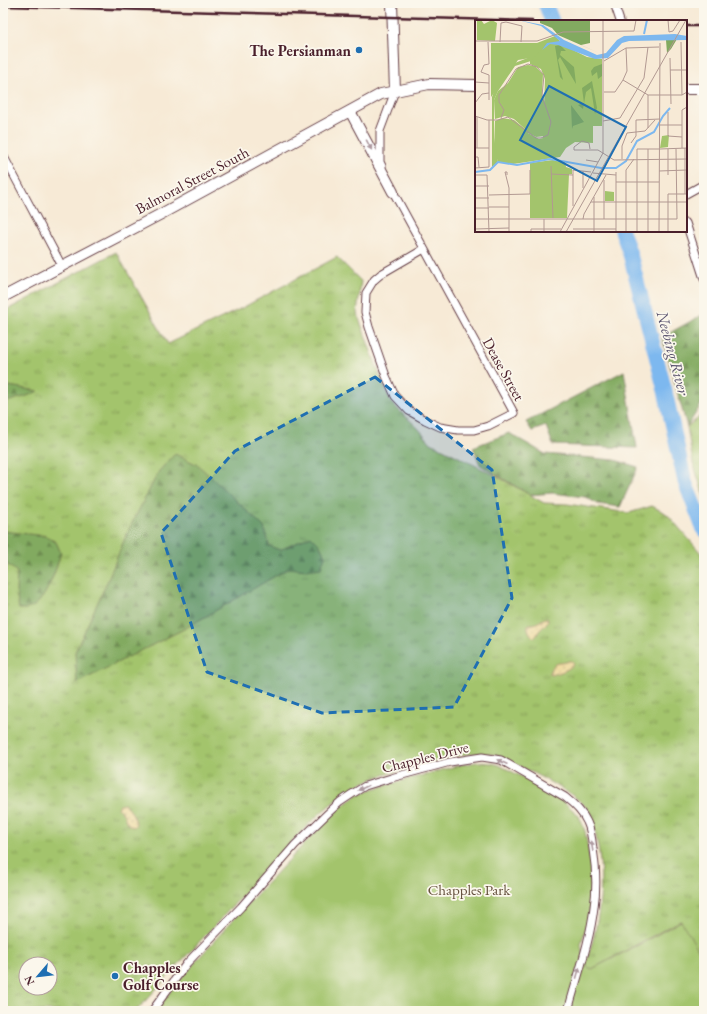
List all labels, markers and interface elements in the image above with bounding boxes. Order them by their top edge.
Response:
inset map [475,20,687,232]
place label: The Persianman [249,41,351,60]
marker: The Persianman [354,45,364,55]
one-way arrow [365,139,372,151]
street label: Balmoral Street South [132,142,252,218]
water label: Neebing River [651,308,695,398]
street label: Dease Street [479,334,529,404]
street label: Chapples Drive [380,737,471,777]
one-way arrow [497,759,508,765]
one-way arrow [358,785,369,791]
one-way arrow [589,840,595,852]
park label: Chapples Park [428,880,511,899]
north arrow [18,956,58,996]
place label: Chapples Golf Course [123,958,199,994]
one-way arrow [575,967,581,979]
marker: Chapples Golf Course [110,971,120,981]
text: N [21,973,37,988]

